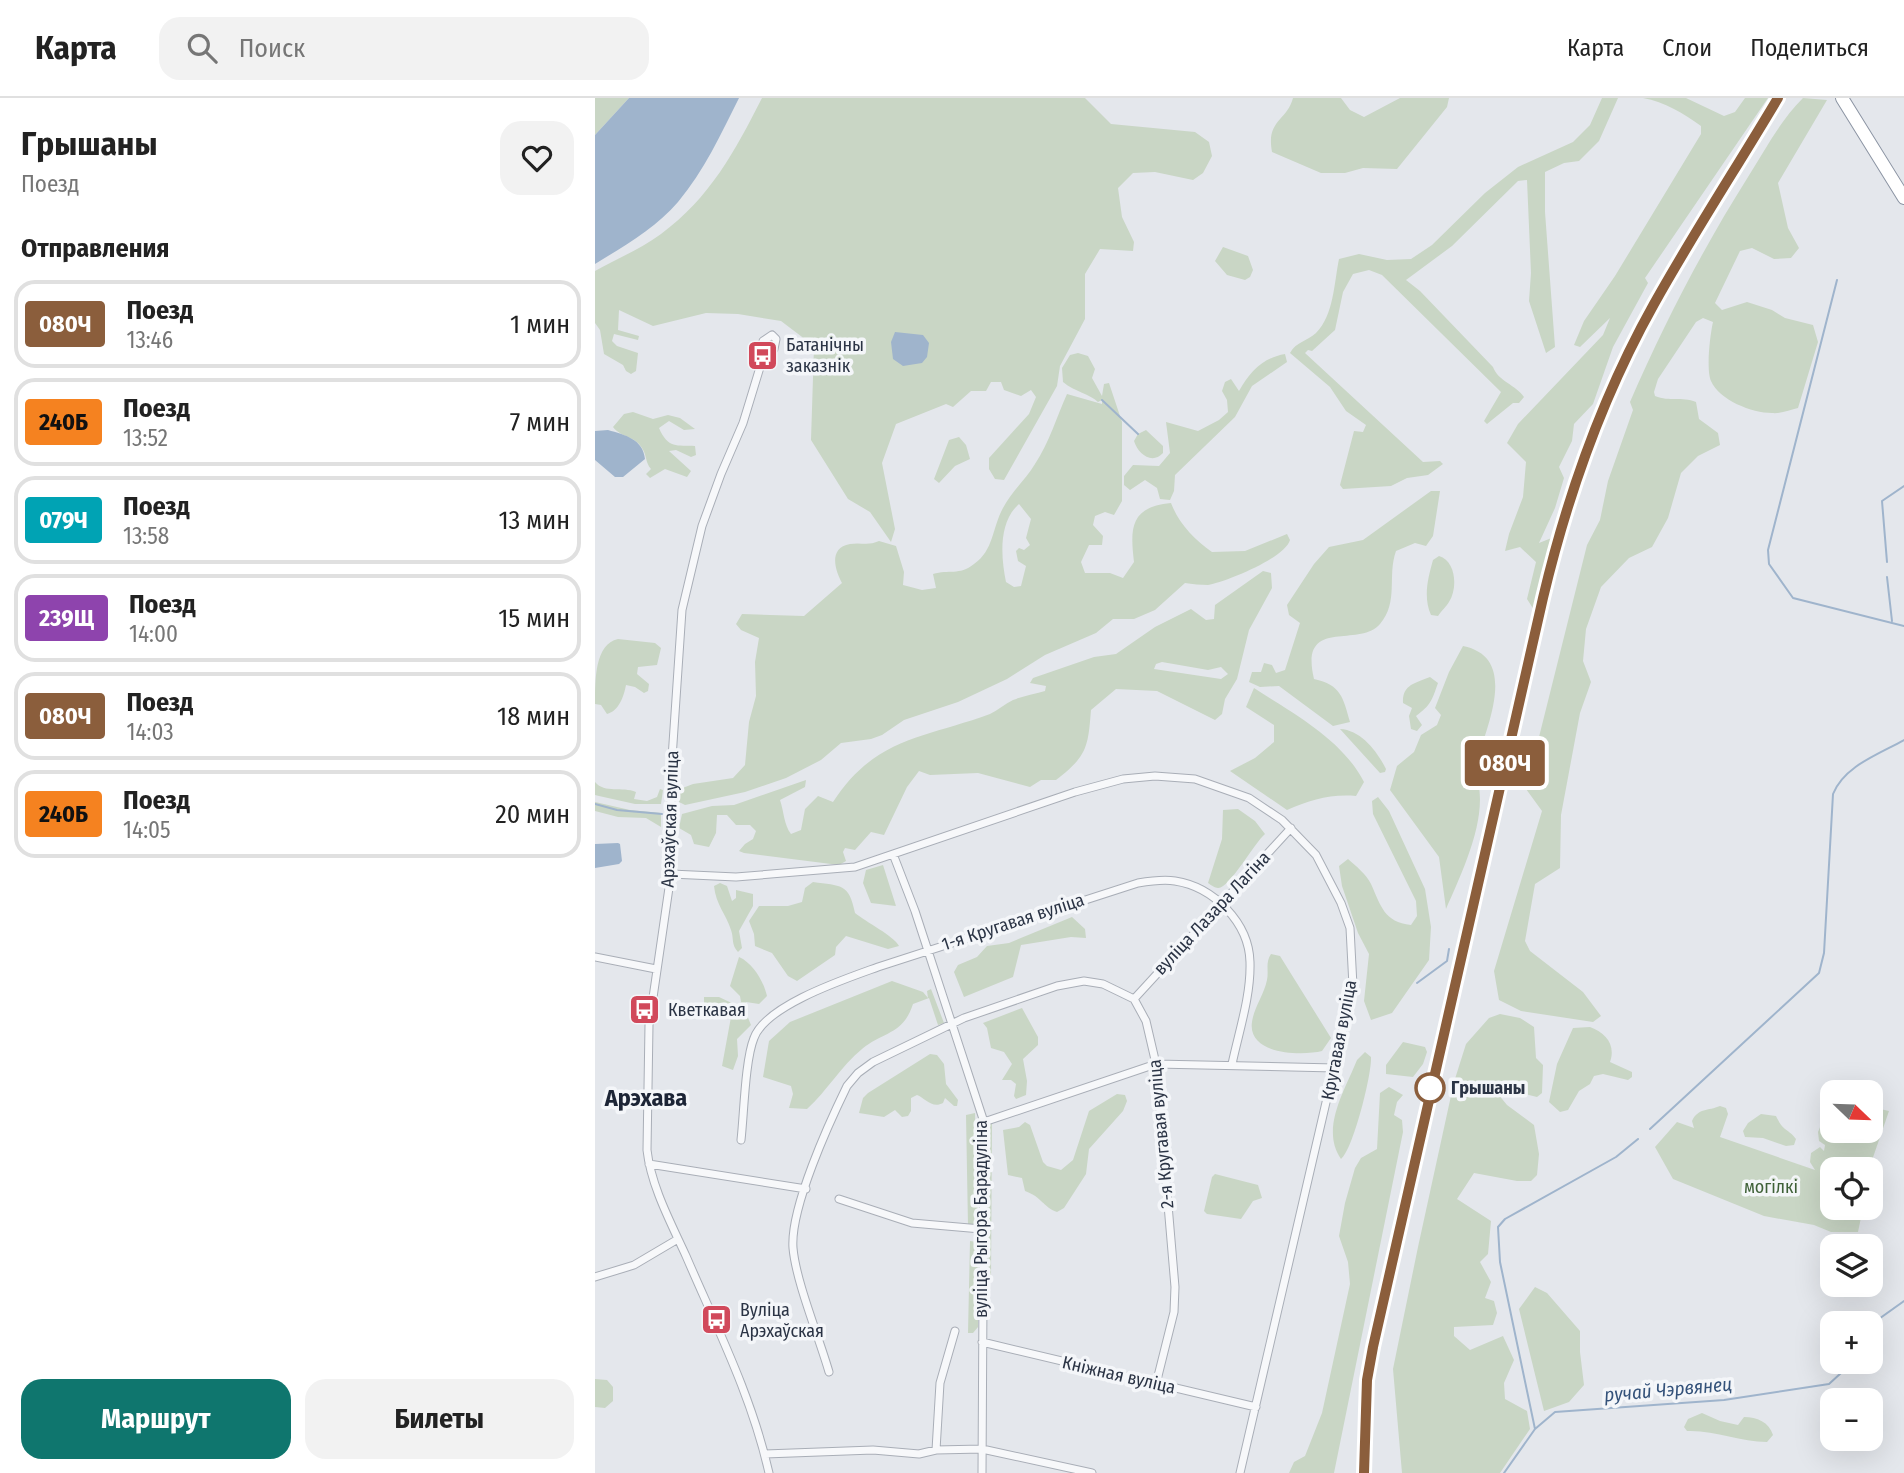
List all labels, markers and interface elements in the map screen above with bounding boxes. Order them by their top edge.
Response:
search box [159,17,649,80]
text: Карта [35,28,117,68]
icon: search [183,29,221,67]
text: Поиск [239,33,305,64]
text: Карта [1567,34,1624,62]
text: Слои [1662,34,1712,62]
text: Поделиться [1750,34,1869,62]
button: heart [500,121,574,195]
text: Грышаны [21,124,157,164]
text: Поезд [21,170,79,198]
text: Отправления [21,233,170,264]
text: Поезд [126,295,193,326]
text: 1 мин [510,309,570,340]
text: 080Ч [39,310,91,338]
text: 13:46 [126,326,173,354]
place label: Батанічны заказнік [786,334,864,377]
bus stop icon: Батанічны заказнік [746,338,780,372]
text: Поезд [123,393,190,424]
text: 7 мин [510,407,570,438]
text: 240Б [39,408,88,436]
text: 13:52 [123,424,168,452]
text: Поезд [123,491,190,522]
text: 13 мин [498,505,570,536]
text: 079Ч [39,506,88,534]
text: 13:58 [123,522,169,550]
text: Поезд [129,589,196,620]
text: 15 мин [498,603,570,634]
text: 239Щ [39,604,94,632]
text: 14:00 [129,620,178,648]
text: Поезд [126,687,193,718]
text: 18 мин [497,701,570,732]
text: 080Ч [39,702,91,730]
text: 14:03 [126,718,174,746]
line badge: 080Ч [1456,740,1554,786]
text: 080Ч [1479,749,1531,777]
street label: Арэхаўская вуліца [657,750,683,888]
text: Поезд [123,785,190,816]
text: 20 мин [495,799,570,830]
text: 240Б [39,800,88,828]
text: 14:05 [123,816,171,844]
street label: вуліца Лазара Лагіна [1149,847,1275,979]
street label: 1-я Кругавая вуліца [939,889,1087,955]
street label: Кругавая вуліца [1317,978,1361,1102]
bus stop icon: Кветкавая [628,993,662,1027]
place label: Кветкавая [668,999,746,1021]
street label: 2-я Кругавая вуліца [1144,1058,1178,1209]
marker: Грышаны [1415,1073,1445,1103]
place label: Грышаны [1451,1077,1525,1099]
north arrow [1820,1080,1883,1143]
map controls [1820,1080,1883,1451]
district label: Арэхава [604,1084,687,1112]
street label: вуліца Рыгора Барадуліна [970,1120,992,1318]
button: locate [1820,1157,1883,1220]
park label: могілкі [1744,1176,1798,1198]
button: layers [1820,1234,1883,1297]
place label: Вуліца Арэхаўская [740,1299,824,1342]
bus stop icon: Вуліца Арэхаўская [700,1303,734,1337]
button: + [1820,1311,1883,1374]
street label: Кніжная вуліца [1060,1351,1178,1399]
water label: ручай Чэрвянец [1603,1372,1733,1407]
button: Маршрут [21,1379,291,1459]
button: Билеты [305,1379,574,1459]
button: − [1820,1388,1883,1451]

